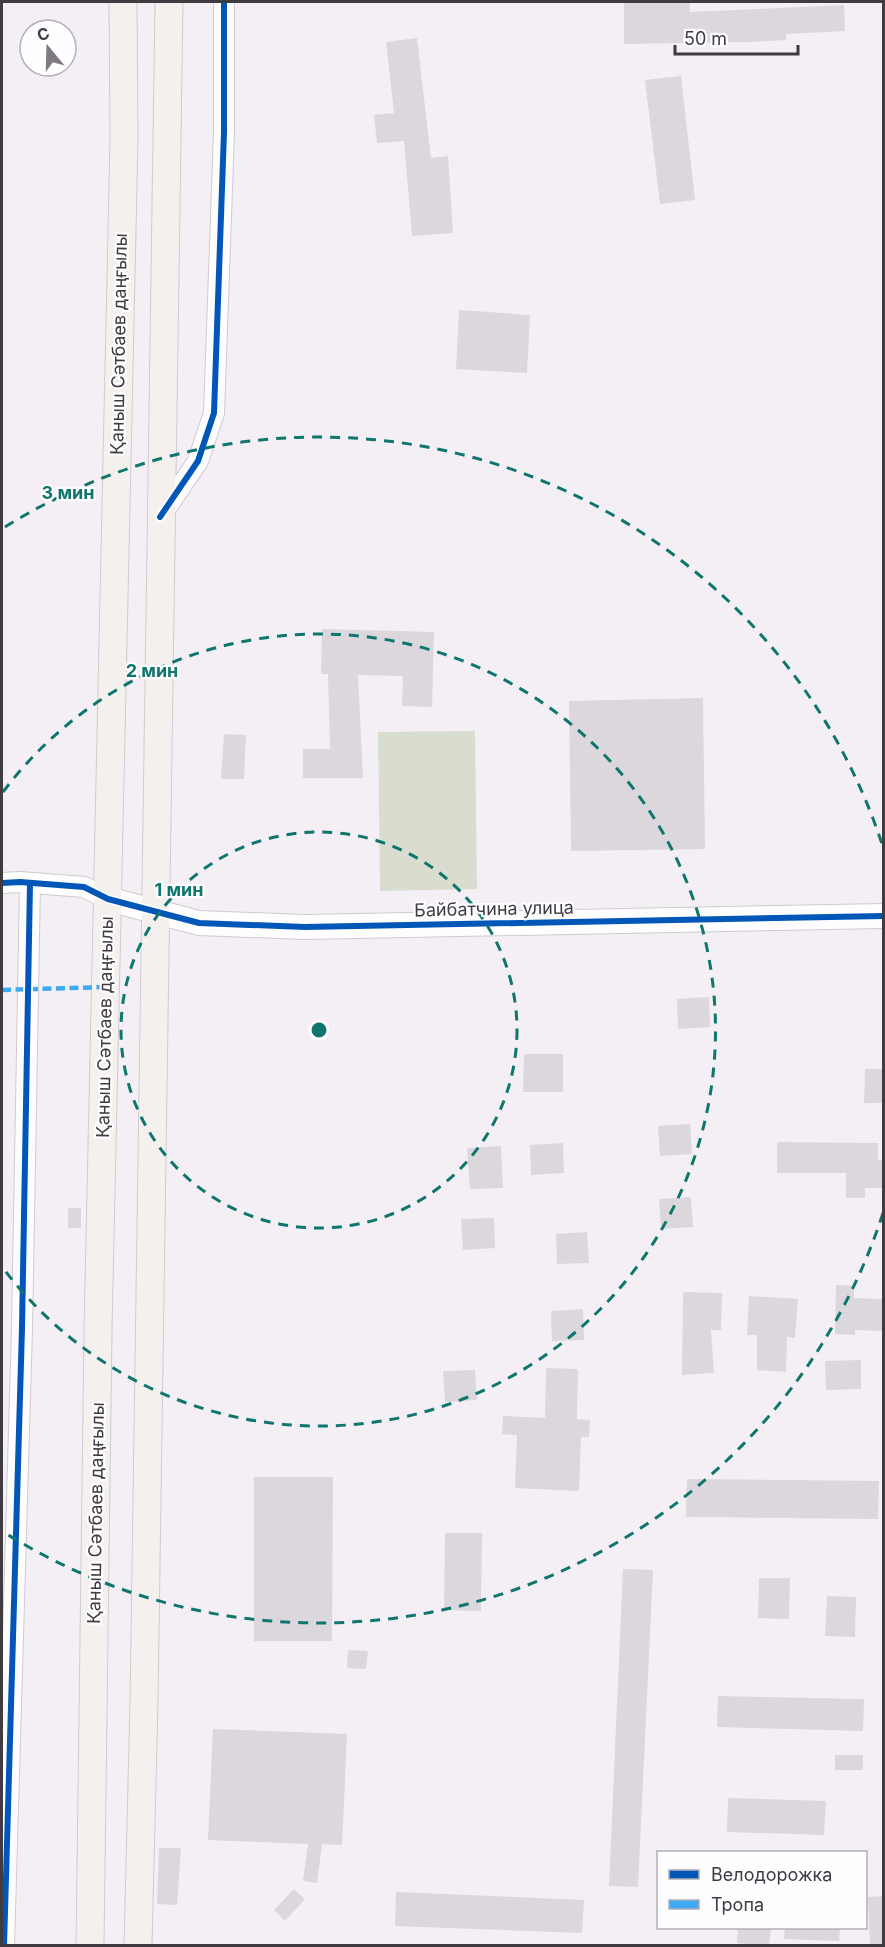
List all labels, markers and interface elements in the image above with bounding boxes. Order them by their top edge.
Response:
north arrow [18,18,78,78]
scale bar [675,18,798,56]
text: С [34,22,52,45]
text: 50 m [684,28,727,49]
street label: Қаныш Сәтбаев даңғылы [106,233,131,455]
text: 3 мин [42,482,94,503]
text: 2 мин [126,660,178,681]
text: 1 мин [154,879,204,900]
street label: Байбатчина улица [414,897,574,920]
street label: Қаныш Сәтбаев даңғылы [92,916,117,1138]
centre of rings [309,1020,329,1040]
street label: Қаныш Сәтбаев даңғылы [83,1402,108,1624]
legend [657,1851,867,1929]
text: Велодорожка [711,1864,832,1885]
text: Тропа [711,1894,764,1915]

